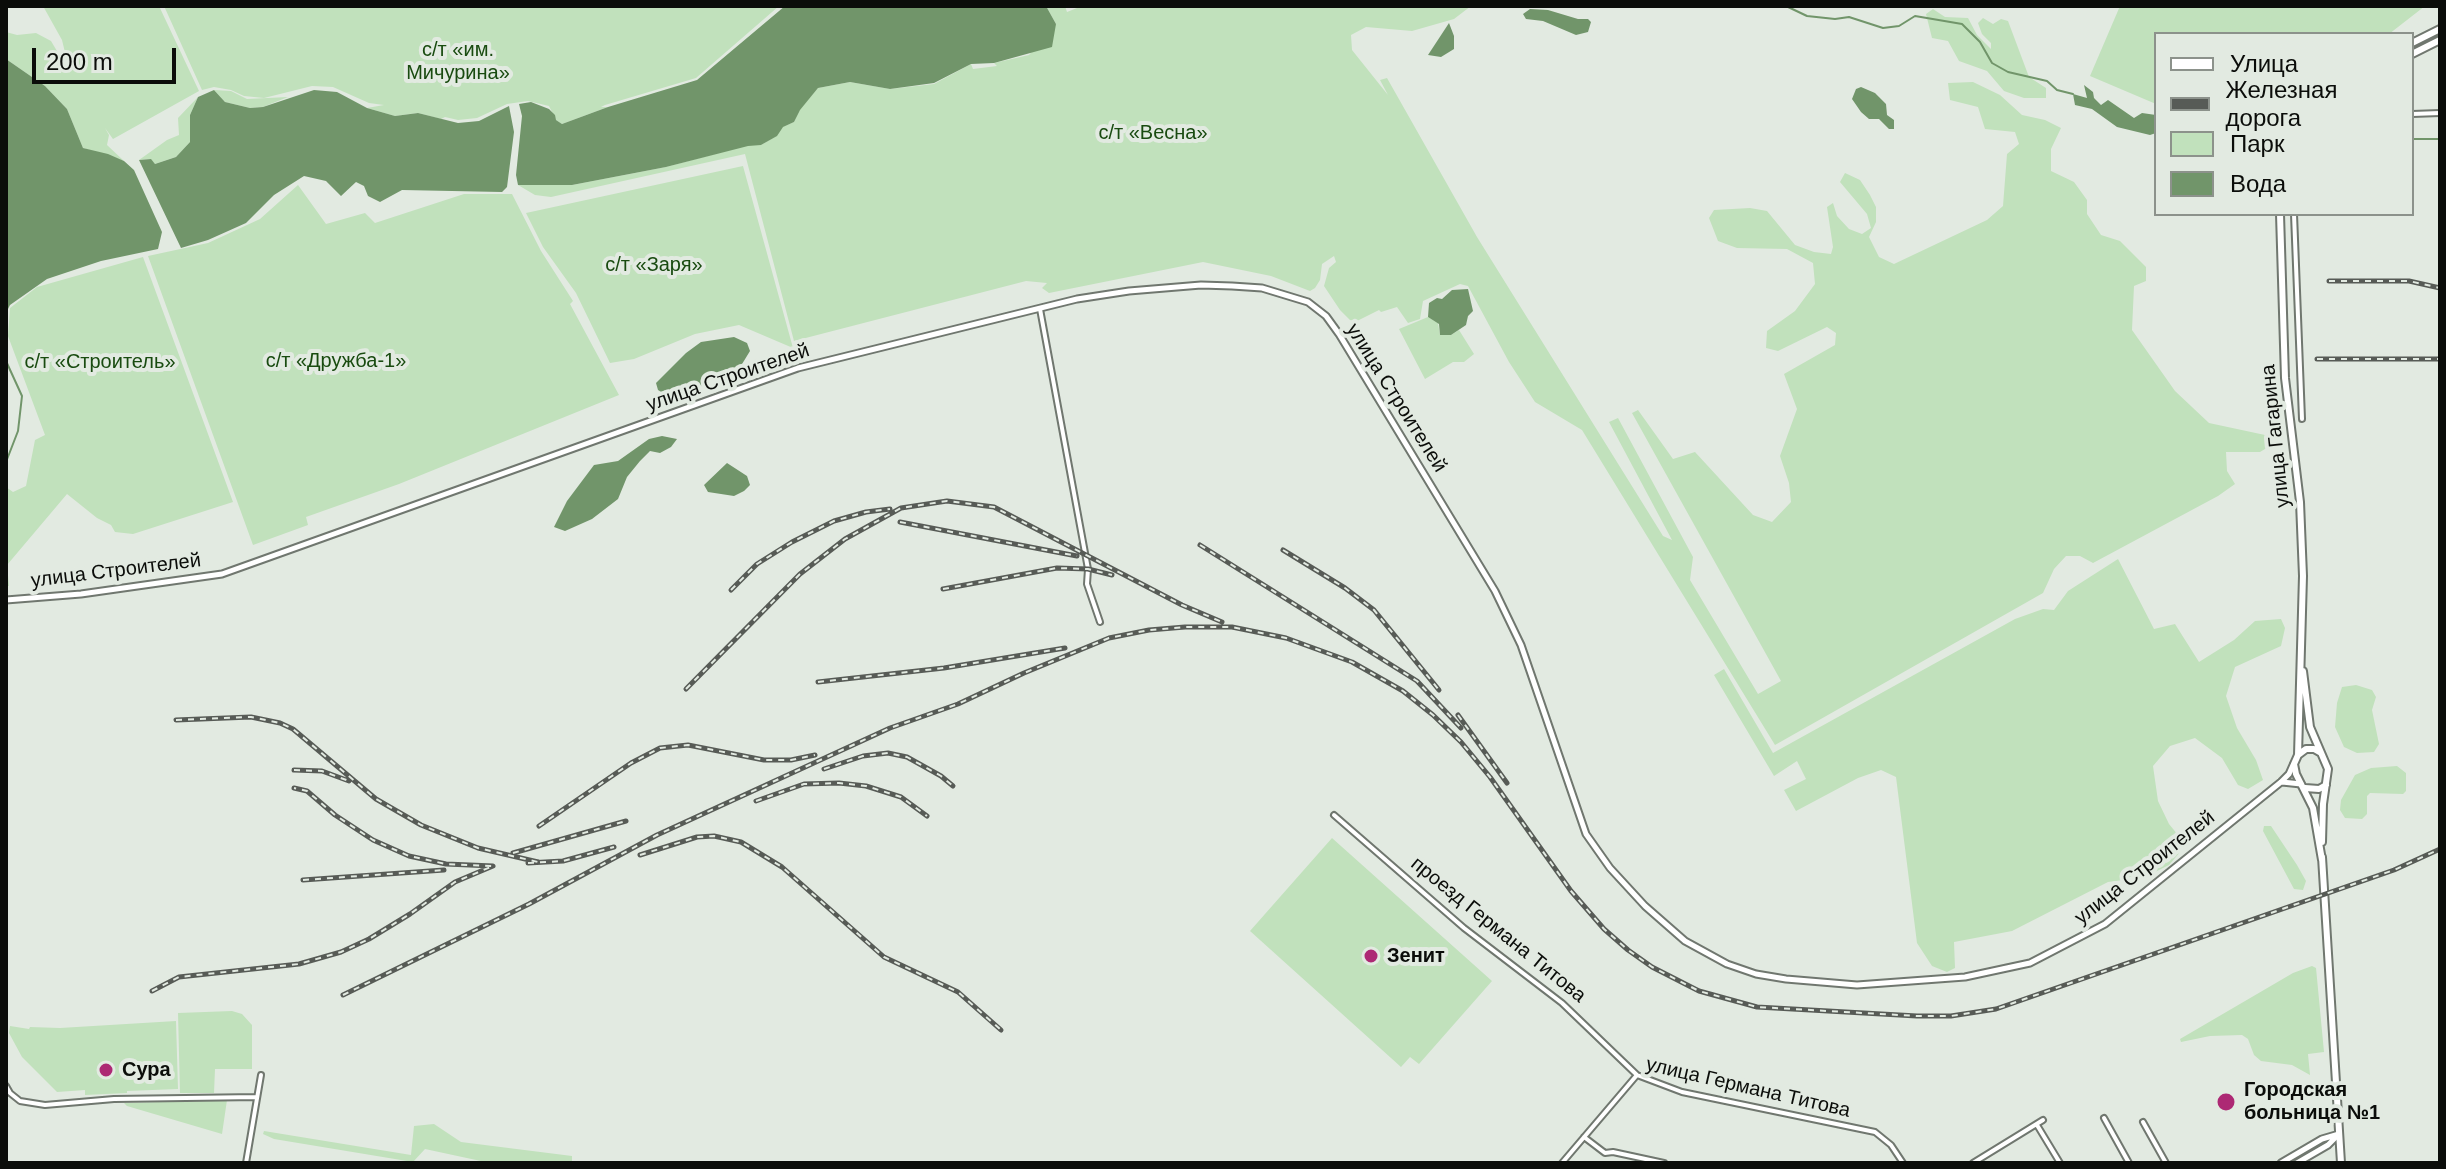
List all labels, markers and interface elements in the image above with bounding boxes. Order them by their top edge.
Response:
scale bar [36,32,180,82]
legend [2154,32,2414,216]
park label: с/т «им. Мичурина» [406,38,510,85]
text: 200 m [46,48,113,75]
text: Улица [2230,50,2298,77]
text: Железная дорога [2226,76,2337,131]
park label: с/т «Весна» [1098,121,1208,145]
text: Парк [2230,130,2284,157]
text: Вода [2230,170,2286,197]
park label: с/т «Заря» [605,253,703,277]
street label: улица Строителей [1341,319,1451,477]
street label: улица Строителей [643,339,813,417]
park label: с/т «Дружба-1» [266,349,406,373]
park label: с/т «Строитель» [24,350,176,374]
street label: улица Гагарина [2257,363,2295,509]
street label: улица Строителей [30,549,202,593]
street label: улица Строителей [2070,806,2220,930]
street label: проезд Германа Титова [1406,852,1590,1008]
place label: Зенит [1387,944,1445,968]
marker: Зенит [1362,947,1380,965]
street label: улица Германа Титова [1643,1053,1853,1123]
place label: Сура [122,1058,171,1082]
marker: Сура [97,1061,115,1079]
place label: Городская больница №1 [2244,1078,2380,1125]
marker: Городская больница №1 [2215,1091,2237,1113]

